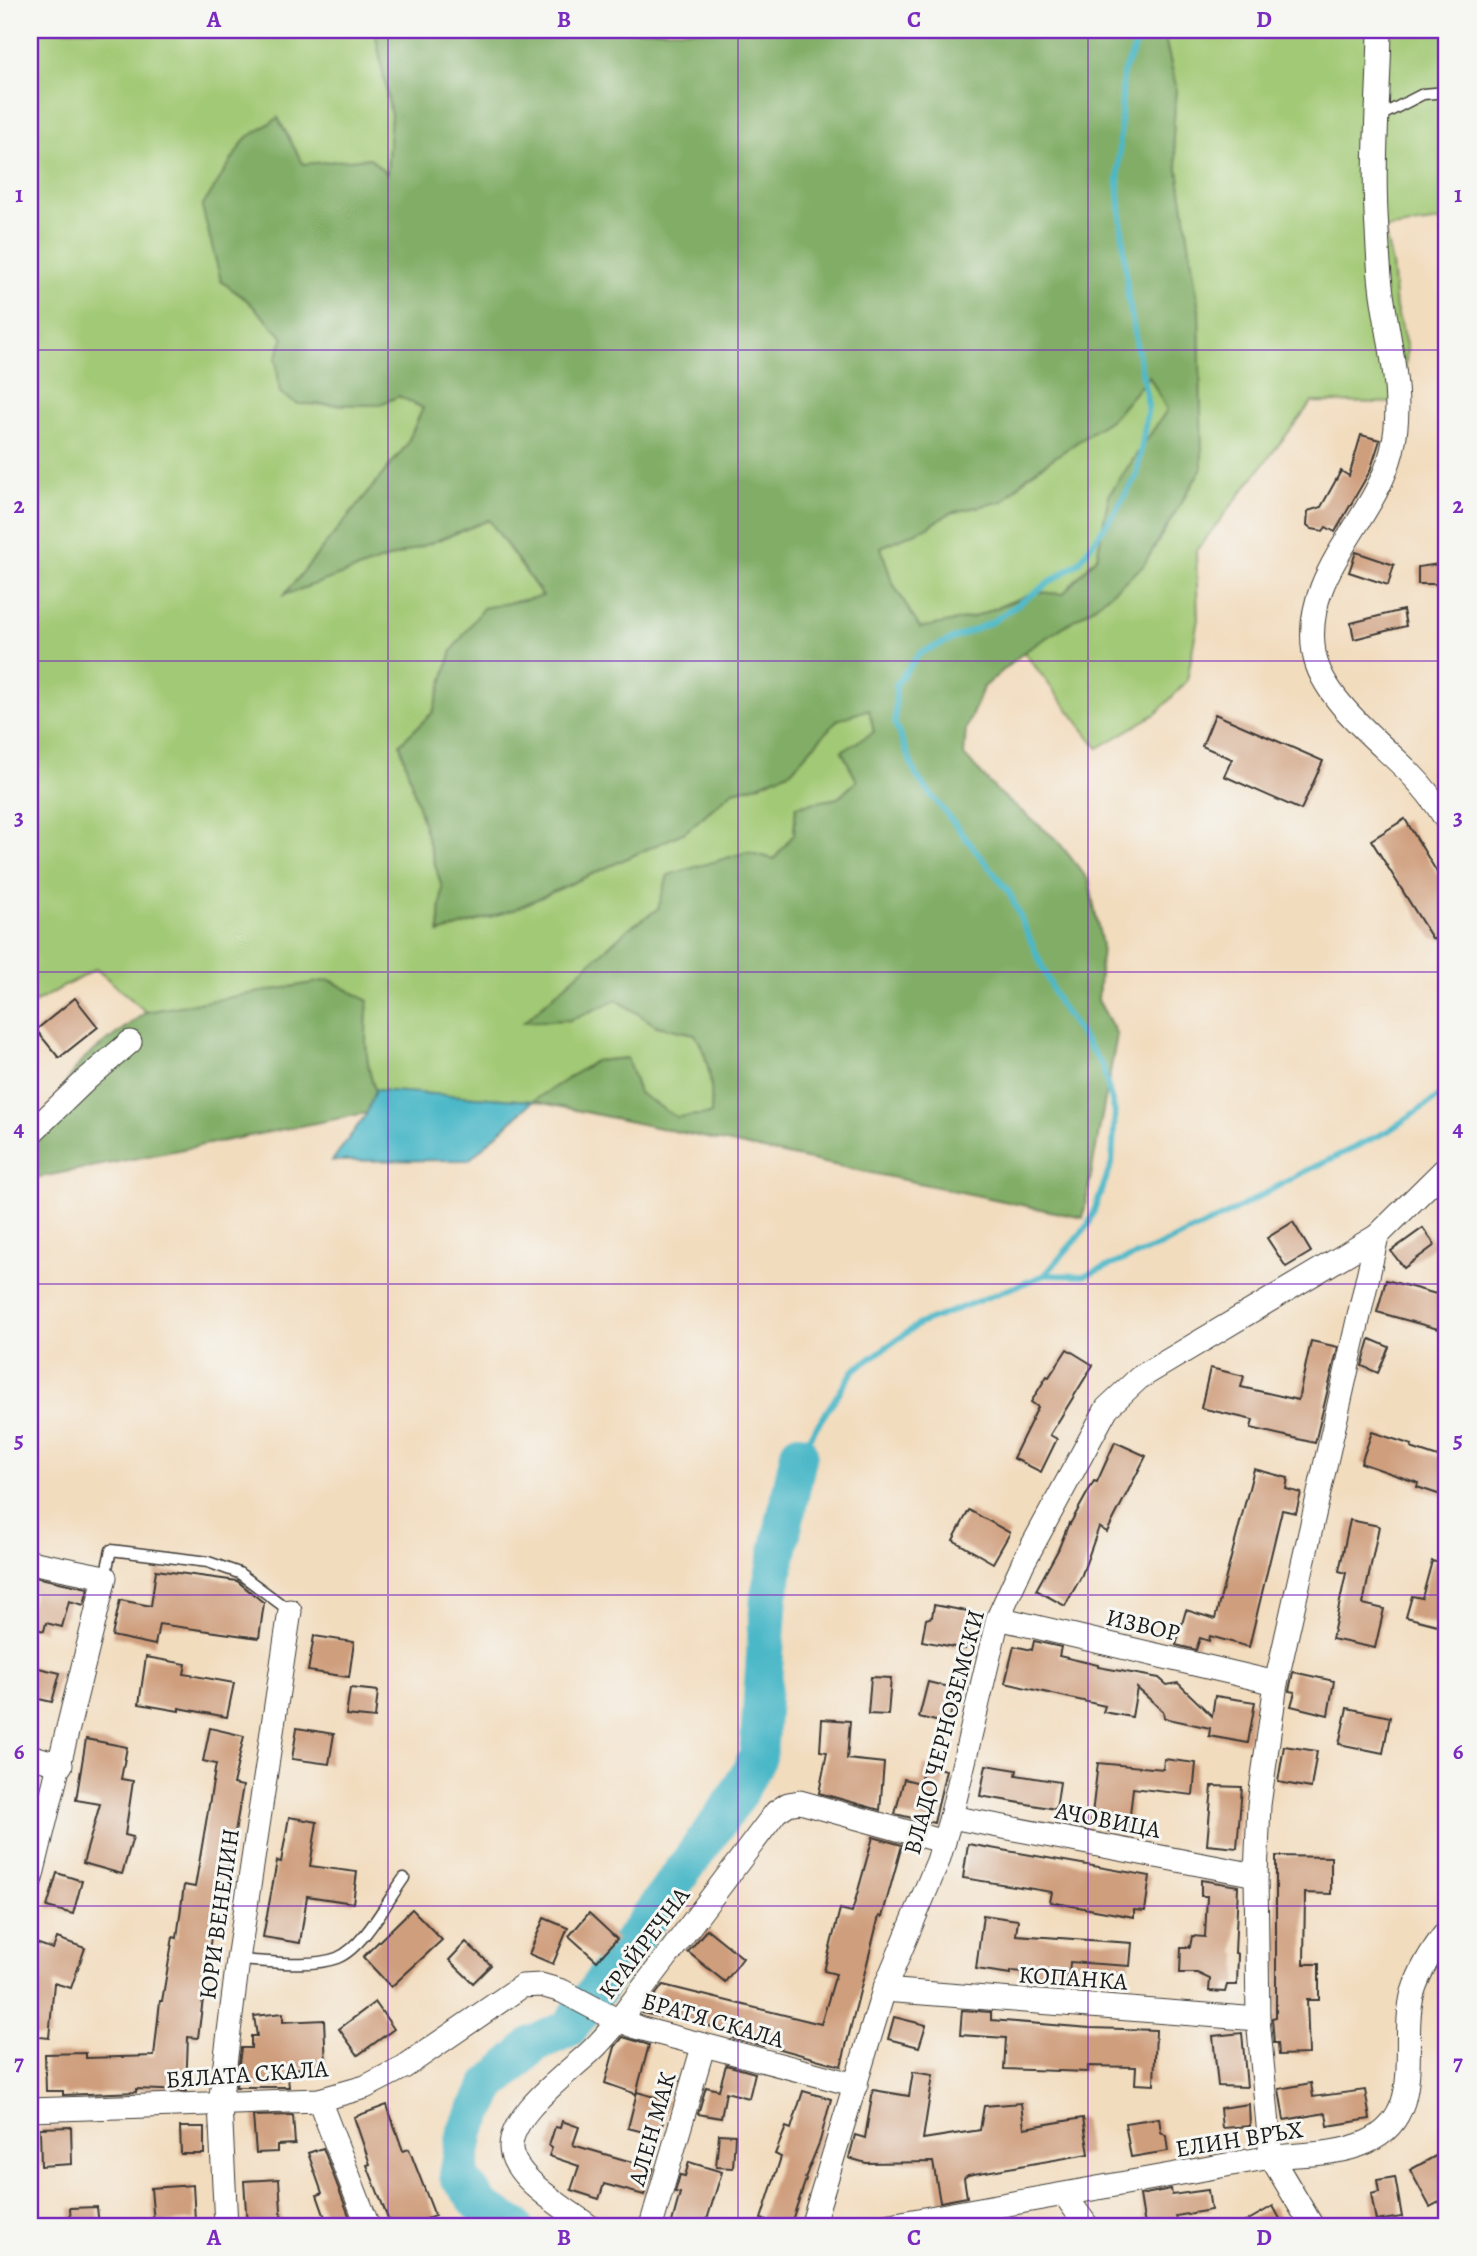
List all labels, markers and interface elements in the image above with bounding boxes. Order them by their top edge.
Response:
text: A [206,4,222,35]
text: B [557,4,571,35]
text: C [907,4,921,35]
text: D [1256,4,1272,35]
text: 1 [15,179,23,210]
text: 1 [1454,179,1462,210]
text: 2 [13,490,25,521]
text: 2 [1452,490,1464,521]
text: 3 [14,802,24,833]
text: 3 [1453,802,1463,833]
text: 4 [14,1113,25,1144]
text: 4 [1453,1113,1464,1144]
text: 5 [14,1424,24,1455]
text: 5 [1453,1424,1463,1455]
street label: ИЗВОР [1103,1601,1183,1649]
street label: ВЛАДО ЧЕРНОЗЕМСКИ [896,1606,992,1858]
text: 6 [14,1736,25,1767]
text: 6 [1453,1736,1464,1767]
street label: АЧОВИЦА [1052,1794,1164,1846]
street label: ЮРИ ВЕНЕЛИН [191,1826,247,2002]
street label: КРАЙРЕЧНА [591,1880,697,2006]
street label: КОПАНКА [1017,1958,1130,1998]
street label: БРАТЯ СКАЛА [638,1984,789,2056]
text: 7 [14,2047,24,2078]
text: 7 [1453,2047,1463,2078]
street label: БЯЛАТА СКАЛА [165,2052,330,2096]
street label: АЛЕН МАК [620,2068,684,2191]
street label: ЕЛИН ВРЪХ [1173,2113,1305,2165]
text: A [206,2222,222,2253]
text: B [557,2222,571,2253]
text: C [907,2222,921,2253]
text: D [1256,2222,1272,2253]

